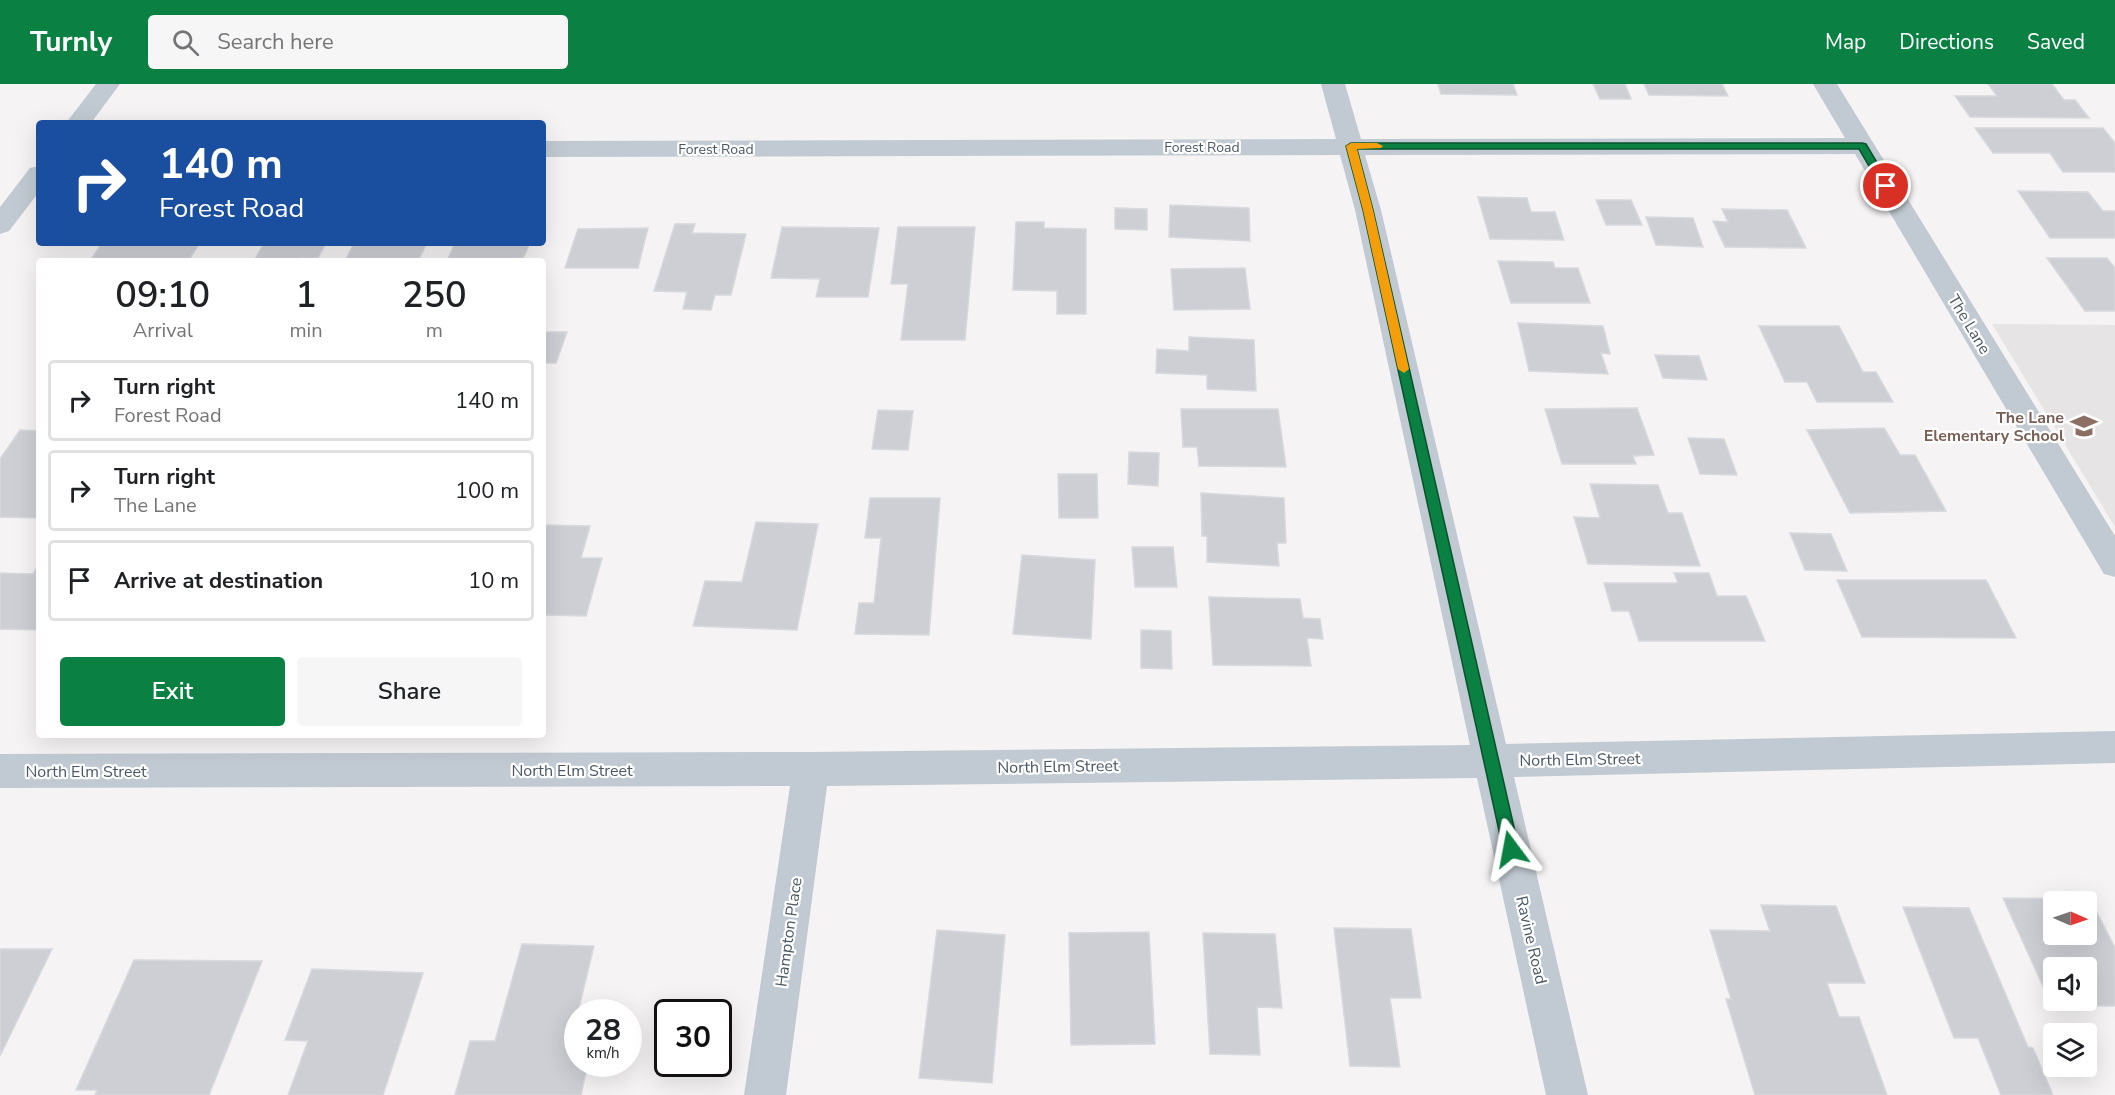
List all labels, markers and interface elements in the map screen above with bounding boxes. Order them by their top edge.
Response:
search box [148,15,568,69]
text: Turnly [30,23,112,61]
icon: search [169,26,202,59]
text: Search here [217,27,334,57]
text: Map [1825,28,1866,56]
text: Directions [1899,28,1994,56]
text: Saved [2027,28,2085,56]
text: 140 m [159,136,283,193]
street label: Forest Road [1164,138,1240,157]
street label: Forest Road [678,140,754,159]
icon: right [60,144,138,222]
pin [1860,160,1911,211]
icon: arrive [1869,169,1902,202]
text: Forest Road [159,190,304,227]
text: 09:10 [115,271,210,320]
text: 1 [295,271,317,320]
text: 250 [402,271,467,320]
street label: The Lane [1943,291,1996,359]
text: Arrival [133,317,193,344]
text: min [290,317,323,344]
text: m [426,317,443,344]
text: Turn right [114,372,215,402]
icon: right [63,384,96,417]
text: 140 m [455,386,519,416]
text: Forest Road [114,402,222,429]
place label: The Lane Elementary School [1924,407,2064,447]
school or university icon: The Lane Elementary School [2069,411,2099,441]
text: Turn right [114,462,215,492]
icon: right [63,474,96,507]
text: 100 m [455,476,519,506]
text: The Lane [114,492,197,519]
icon: arrive [63,564,96,597]
text: Arrive at destination [114,566,323,596]
text: 10 m [468,566,519,596]
button: Exit [60,657,285,726]
button: Share [297,657,522,726]
street label: North Elm Street [1519,748,1641,772]
street label: North Elm Street [997,755,1119,779]
street label: North Elm Street [511,760,633,782]
street label: North Elm Street [25,761,147,783]
position arrow [1479,817,1543,881]
street label: Hampton Place [770,876,808,988]
north arrow [2043,891,2097,945]
map controls [2043,891,2097,1077]
street label: Ravine Road [1510,894,1552,987]
button: sound [2043,957,2097,1011]
speed limit sign: 30 [654,999,732,1077]
text: 28 [585,1010,621,1051]
button: layers [2043,1023,2097,1077]
text: km/h [586,1043,620,1063]

